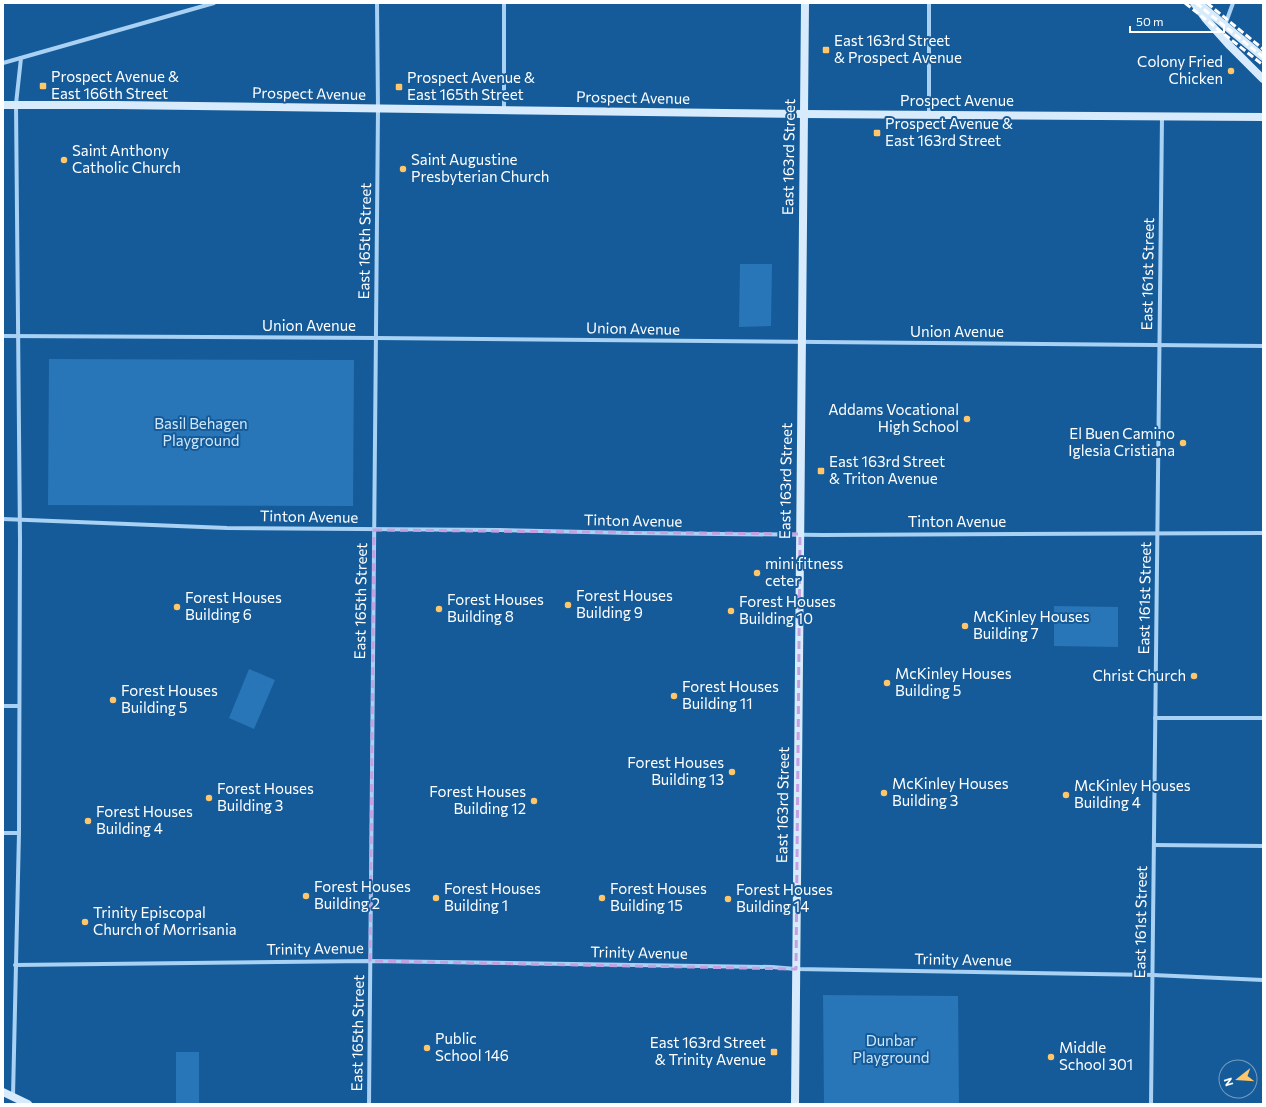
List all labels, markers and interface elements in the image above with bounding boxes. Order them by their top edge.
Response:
scale bar [1130,8,1224,34]
text: 50 m [1136,14,1164,28]
place label: East 163rd Street & Prospect Avenue [834,31,962,66]
marker: East 163rd Street & Prospect Avenue [821,45,831,55]
place label: Colony Fried Chicken [1137,52,1223,87]
marker: Colony Fried Chicken [1226,66,1236,76]
place label: Prospect Avenue & East 166th Street [51,67,179,102]
place label: Prospect Avenue & East 165th Street [407,68,535,103]
marker: Prospect Avenue & East 166th Street [38,81,48,91]
marker: Prospect Avenue & East 165th Street [394,82,404,92]
street label: Prospect Avenue [252,83,366,103]
street label: Prospect Avenue [576,87,690,107]
street label: Prospect Avenue [900,91,1014,109]
street label: East 163rd Street [778,99,798,215]
place label: Prospect Avenue & East 163rd Street [885,114,1013,149]
marker: Prospect Avenue & East 163rd Street [872,128,882,138]
place label: Saint Anthony Catholic Church [72,141,181,176]
place label: Saint Augustine Presbyterian Church [411,150,549,185]
marker: Saint Anthony Catholic Church [59,155,69,165]
marker: Saint Augustine Presbyterian Church [398,164,408,174]
street label: East 165th Street [354,182,374,299]
street label: East 161st Street [1137,217,1157,330]
street label: Union Avenue [262,316,356,334]
street label: Union Avenue [586,318,680,338]
street label: Union Avenue [910,322,1004,340]
place label: Addams Vocational High School [828,400,959,435]
park label: Basil Behagen Playground [154,414,248,449]
marker: Addams Vocational High School [962,414,972,424]
street label: East 163rd Street [775,423,795,539]
place label: El Buen Camino Iglesia Cristiana [1068,424,1175,459]
marker: El Buen Camino Iglesia Cristiana [1178,438,1188,448]
place label: East 163rd Street & Triton Avenue [829,452,945,487]
marker: East 163rd Street & Triton Avenue [816,466,826,476]
street label: Tinton Avenue [260,506,359,526]
street label: Tinton Avenue [584,510,683,530]
street label: Tinton Avenue [908,512,1006,530]
street label: East 161st Street [1134,541,1154,654]
street label: East 165th Street [350,542,370,659]
place label: mini fitness ceter [765,554,844,589]
marker: mini fitness ceter [752,568,762,578]
place label: Forest Houses Building 9 [576,586,673,621]
place label: Forest Houses Building 6 [185,588,282,623]
place label: Forest Houses Building 8 [447,590,544,625]
place label: Forest Houses Building 10 [739,592,836,627]
marker: Forest Houses Building 9 [563,600,573,610]
marker: Forest Houses Building 6 [172,602,182,612]
marker: Forest Houses Building 8 [434,604,444,614]
marker: Forest Houses Building 10 [726,606,736,616]
place label: McKinley Houses Building 7 [973,607,1090,642]
marker: McKinley Houses Building 7 [960,621,970,631]
place label: McKinley Houses Building 5 [895,664,1012,699]
place label: Christ Church [1092,666,1186,684]
marker: Christ Church [1189,671,1199,681]
place label: Forest Houses Building 11 [682,677,779,712]
marker: McKinley Houses Building 5 [882,678,892,688]
place label: Forest Houses Building 5 [121,681,218,716]
marker: Forest Houses Building 11 [669,691,679,701]
marker: Forest Houses Building 5 [108,695,118,705]
street label: East 163rd Street [772,747,792,863]
place label: Forest Houses Building 13 [627,753,724,788]
marker: Forest Houses Building 13 [727,767,737,777]
place label: McKinley Houses Building 3 [892,774,1009,809]
place label: McKinley Houses Building 4 [1074,776,1191,811]
place label: Forest Houses Building 3 [217,779,314,814]
place label: Forest Houses Building 12 [429,782,526,817]
marker: McKinley Houses Building 3 [879,788,889,798]
marker: McKinley Houses Building 4 [1061,790,1071,800]
marker: Forest Houses Building 3 [204,793,214,803]
marker: Forest Houses Building 12 [529,796,539,806]
place label: Forest Houses Building 4 [96,802,193,837]
marker: Forest Houses Building 4 [83,816,93,826]
street label: East 161st Street [1130,865,1150,978]
place label: Forest Houses Building 2 [314,877,411,912]
place label: Forest Houses Building 1 [444,879,541,914]
place label: Forest Houses Building 15 [610,879,707,914]
place label: Forest Houses Building 14 [736,880,833,915]
marker: Forest Houses Building 2 [301,891,311,901]
marker: Forest Houses Building 1 [431,893,441,903]
marker: Forest Houses Building 15 [597,893,607,903]
marker: Forest Houses Building 14 [723,894,733,904]
place label: Trinity Episcopal Church of Morrisania [93,903,237,938]
marker: Trinity Episcopal Church of Morrisania [80,917,90,927]
street label: Trinity Avenue [266,938,364,958]
street label: Trinity Avenue [590,942,688,962]
street label: Trinity Avenue [914,949,1012,969]
street label: East 165th Street [347,974,367,1091]
place label: Public School 146 [435,1029,509,1064]
park label: Dunbar Playground [853,1031,929,1066]
place label: East 163rd Street & Trinity Avenue [650,1033,766,1068]
place label: Middle School 301 [1059,1038,1133,1073]
marker: Public School 146 [422,1043,432,1053]
marker: East 163rd Street & Trinity Avenue [769,1047,779,1057]
marker: Middle School 301 [1046,1052,1056,1062]
north arrow [1218,1059,1258,1099]
text: N [1221,1076,1235,1088]

